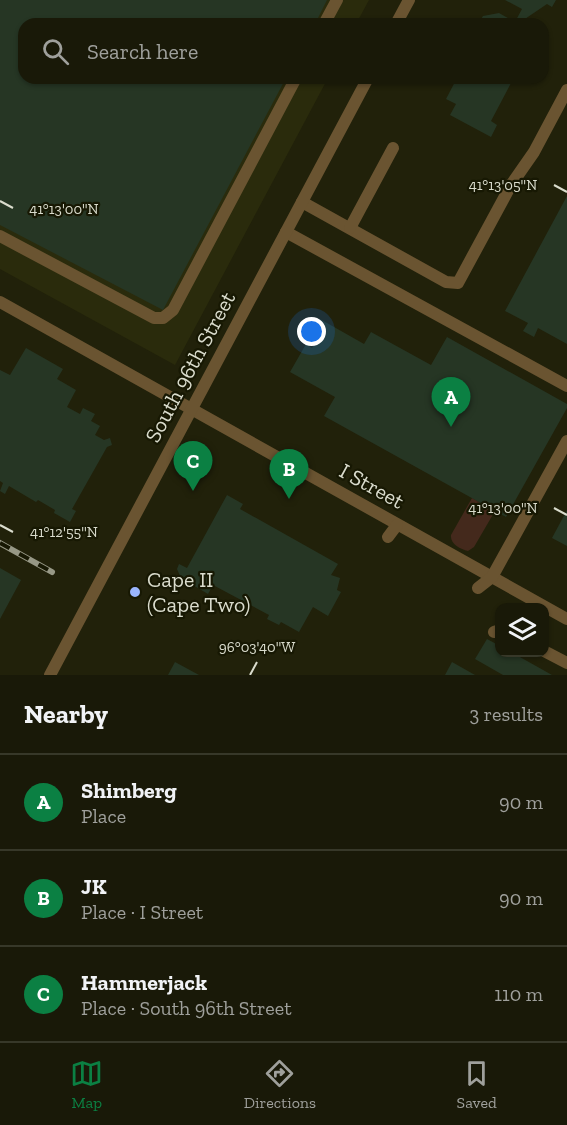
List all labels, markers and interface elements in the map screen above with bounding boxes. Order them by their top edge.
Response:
search box [18,18,549,84]
icon: search [39,35,72,68]
text: Search here [87,38,198,65]
text: 41°13'05"N [469,176,537,194]
text: 41°13'00"N [29,200,99,218]
street label: South 96th Street [139,286,242,447]
your location [297,317,326,346]
pin: A [432,378,470,427]
pin: C [174,442,212,491]
pin: B [270,450,308,499]
street label: I Street [335,457,410,515]
text: 41°13'00"N [468,499,538,517]
text: 41°12'55"N [30,523,98,541]
place label: Cape II (Cape Two) [147,566,250,618]
marker: Cape II (Cape Two) [128,585,142,599]
map controls [495,603,549,657]
button: layers [495,603,549,657]
text: 96°03'40"W [219,638,295,656]
text: Nearby [24,698,108,730]
text: 3 results [469,702,543,726]
text: Shimberg [81,777,177,804]
text: A [37,790,50,814]
text: 90 m [499,790,543,814]
text: Place [81,804,126,828]
text: JK [81,873,107,900]
text: B [37,886,50,910]
text: 90 m [499,886,543,910]
text: Place · I Street [81,900,203,924]
text: Hammerjack [81,969,207,996]
text: C [37,982,50,1006]
text: 110 m [494,982,543,1006]
text: Place · South 96th Street [81,996,292,1020]
tab: Map [70,1057,103,1112]
tab: Directions [244,1057,316,1112]
tab: Saved [457,1057,497,1112]

